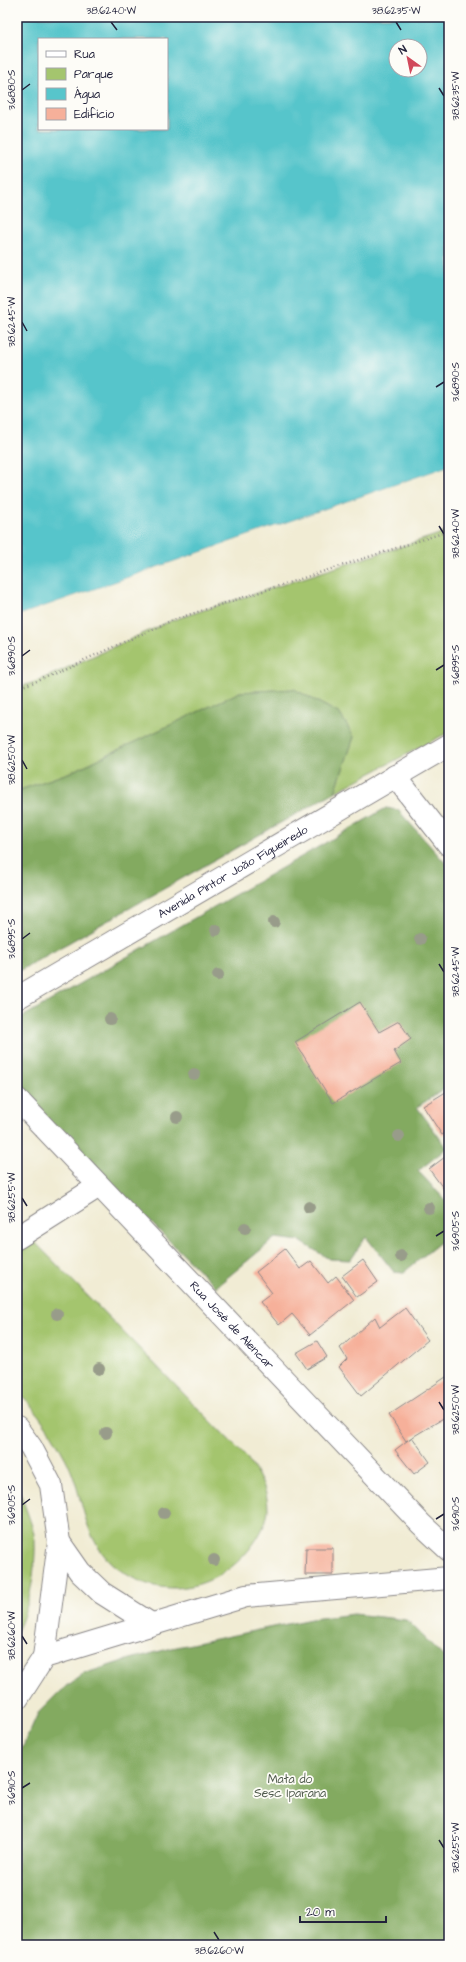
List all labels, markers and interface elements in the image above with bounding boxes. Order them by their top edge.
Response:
text: 38.6240°W [86,4,136,18]
text: 38.6235°W [372,4,421,18]
legend [38,38,168,130]
north arrow [388,38,428,78]
text: N [396,42,410,58]
text: Rua [74,46,95,63]
text: Parque [74,66,114,83]
text: 3.6880°S [5,69,19,110]
text: 38.6235°W [449,71,463,120]
text: Água [74,86,100,104]
text: Edifício [74,106,114,123]
text: 38.6245°W [5,296,19,347]
text: 3.6890°S [449,361,463,402]
text: 38.6240°W [449,509,463,559]
text: 3.6890°S [5,635,19,676]
text: 3.6895°S [449,644,463,685]
text: 38.6250°W [5,734,19,785]
street label: Avenida Pintor João Figueiredo [154,821,311,922]
text: 3.6895°S [5,918,19,959]
text: 38.6245°W [449,946,463,997]
text: 38.6255°W [5,1172,19,1223]
text: 3.6905°S [449,1210,463,1251]
street label: Rua José de Alencar [186,1277,278,1373]
text: 38.6250°W [449,1384,463,1435]
text: 3.6905°S [5,1484,19,1525]
text: 3.6910°S [449,1496,463,1531]
text: 38.6260°W [5,1611,19,1661]
text: 3.6910°S [5,1770,19,1805]
park label: Mata do Sesc Iparana [254,1771,326,1802]
text: 38.6255°W [449,1822,463,1873]
scale bar [300,1898,386,1924]
text: 20 m [306,1904,335,1921]
text: 38.6260°W [194,1944,244,1958]

